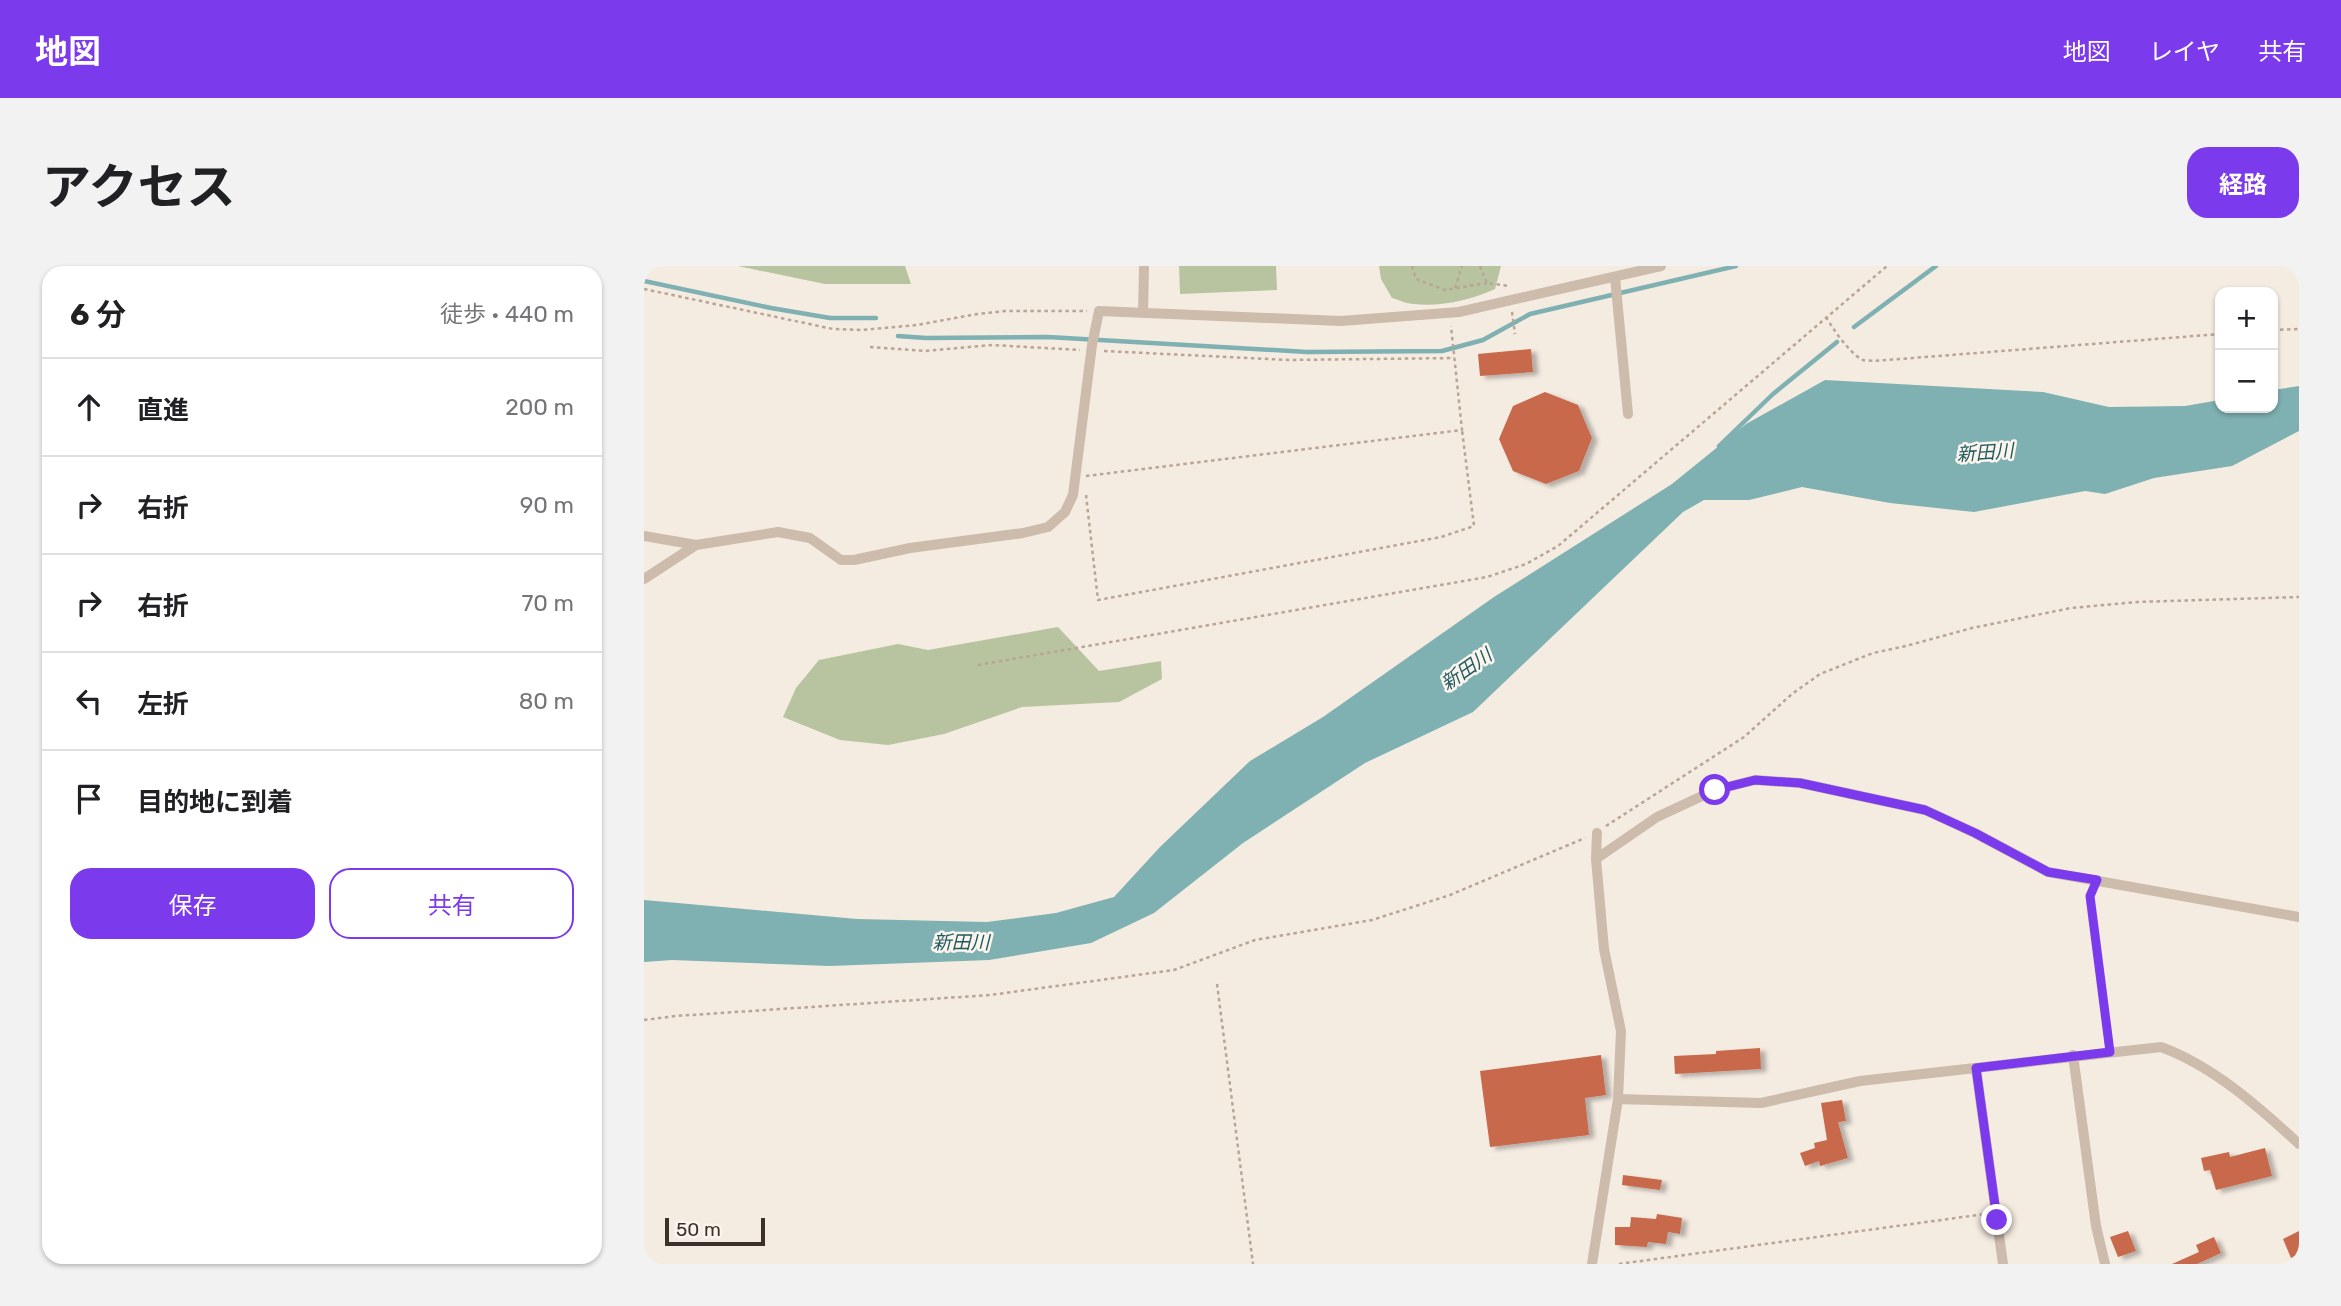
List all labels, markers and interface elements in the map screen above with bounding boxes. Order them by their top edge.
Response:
text: 地図 [35,32,101,71]
text: 地図 [2063,38,2111,66]
text: レイヤ [2149,38,2220,66]
text: 共有 [2258,38,2306,66]
button: 経路 [2187,147,2299,218]
text: アクセス [42,158,236,216]
map controls [2215,287,2278,413]
button: + [2215,287,2278,350]
text: 6 分 [70,297,126,333]
text: 徒歩 · 440 m [440,300,574,328]
button: − [2215,350,2278,413]
icon: ahead [70,388,108,426]
text: 200 m [505,393,574,421]
text: 直進 [137,395,189,426]
water label: 新田川 [1956,439,2016,466]
icon: right [70,486,108,524]
text: 90 m [520,491,574,519]
text: 右折 [137,493,189,524]
icon: right [70,584,108,622]
text: 70 m [522,589,574,617]
text: 右折 [137,591,189,622]
water label: 新田川 [1436,642,1498,695]
icon: left [70,682,108,720]
text: 80 m [519,687,574,715]
text: 左折 [137,689,189,720]
route start [1699,774,1730,805]
icon: arrive [70,780,108,818]
text: 目的地に到着 [137,787,293,818]
button: 保存 [70,868,315,939]
button: 共有 [329,868,574,939]
water label: 新田川 [932,931,991,954]
route end [1981,1204,2012,1235]
scale bar [665,1215,765,1247]
text: 50 m [676,1218,721,1241]

